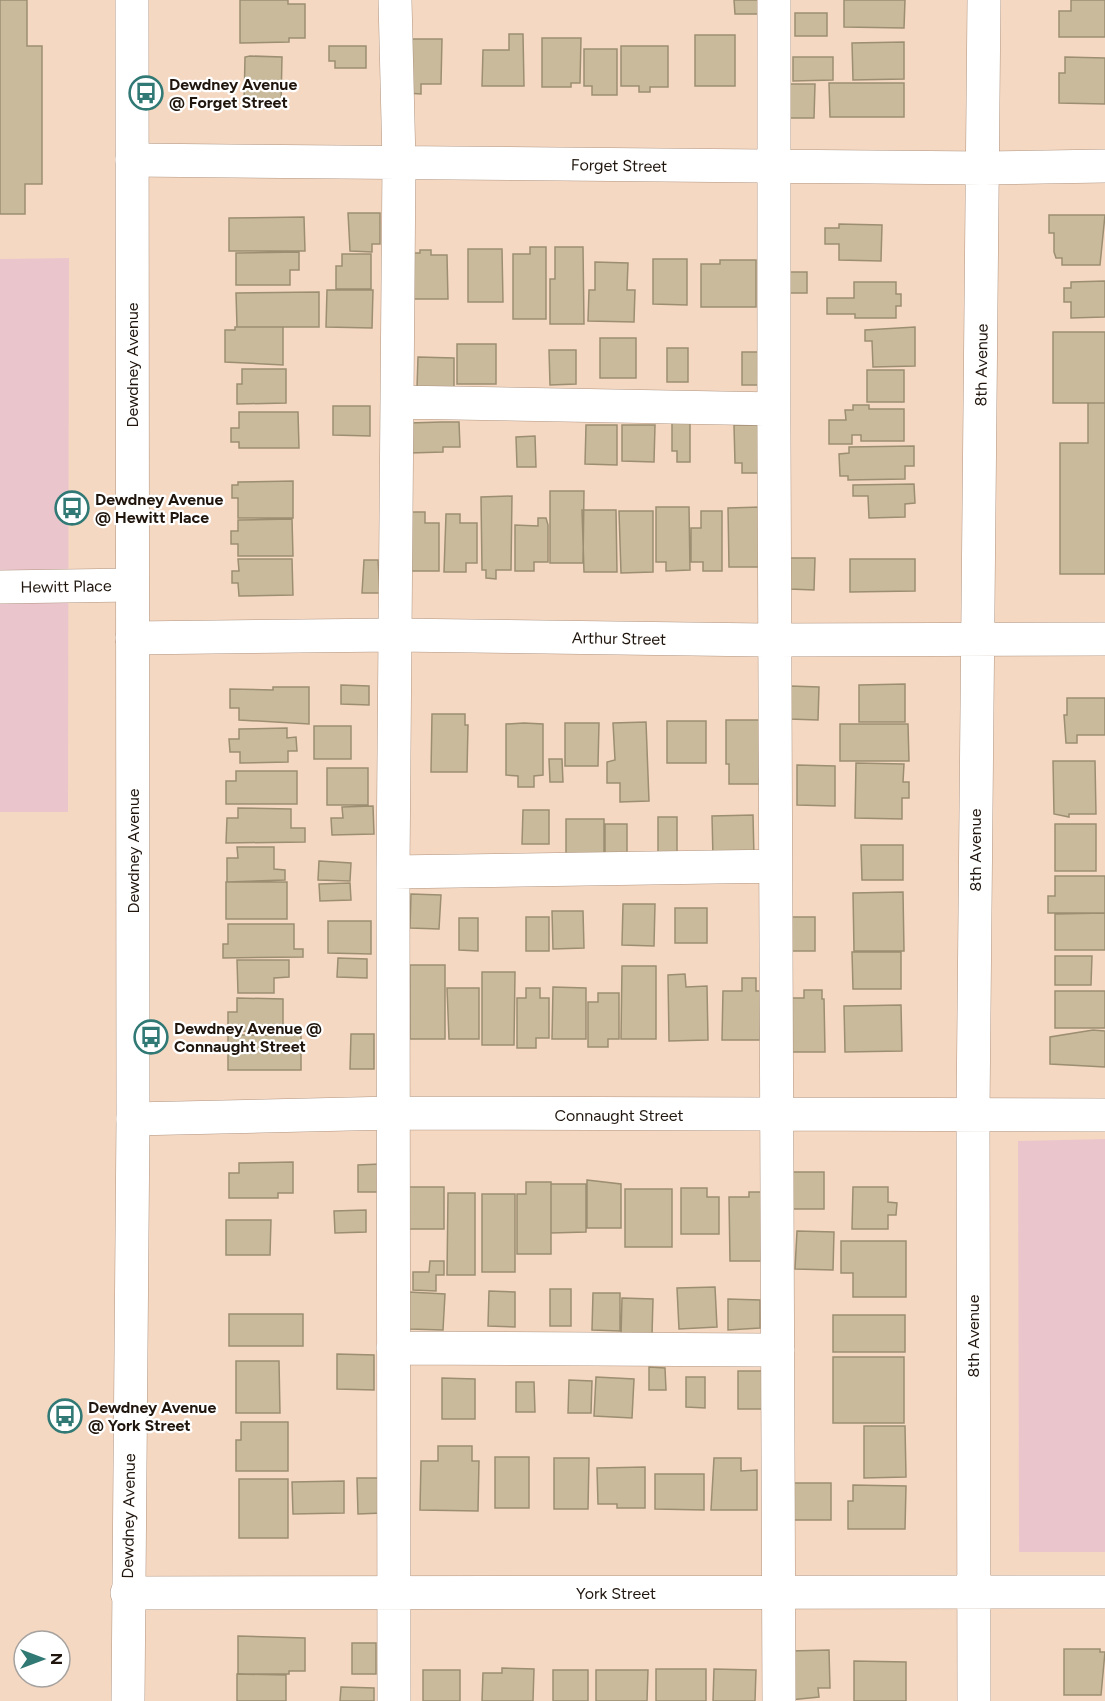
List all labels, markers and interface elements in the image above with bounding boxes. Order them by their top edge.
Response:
bus stop icon: Dewdney Avenue @ Forget Street [128,75,164,111]
place label: Dewdney Avenue @ Forget Street [169,75,297,112]
street label: Forget Street [571,155,667,176]
street label: Dewdney Avenue [123,302,142,428]
street label: 8th Avenue [971,323,992,407]
bus stop icon: Dewdney Avenue @ Hewitt Place [54,490,90,526]
place label: Dewdney Avenue @ Hewitt Place [95,490,223,527]
street label: Hewitt Place [20,576,112,597]
street label: Arthur Street [572,628,666,649]
street label: Dewdney Avenue [124,788,143,914]
street label: 8th Avenue [966,808,985,891]
bus stop icon: Dewdney Avenue @ Connaught Street [133,1019,169,1055]
place label: Dewdney Avenue @ Connaught Street [174,1019,322,1056]
street label: Connaught Street [555,1106,683,1125]
street label: 8th Avenue [964,1294,983,1377]
bus stop icon: Dewdney Avenue @ York Street [47,1398,83,1434]
place label: Dewdney Avenue @ York Street [88,1398,216,1435]
street label: Dewdney Avenue [118,1453,139,1579]
street label: York Street [576,1584,656,1603]
north arrow [12,1629,72,1689]
text: N [47,1653,66,1665]

